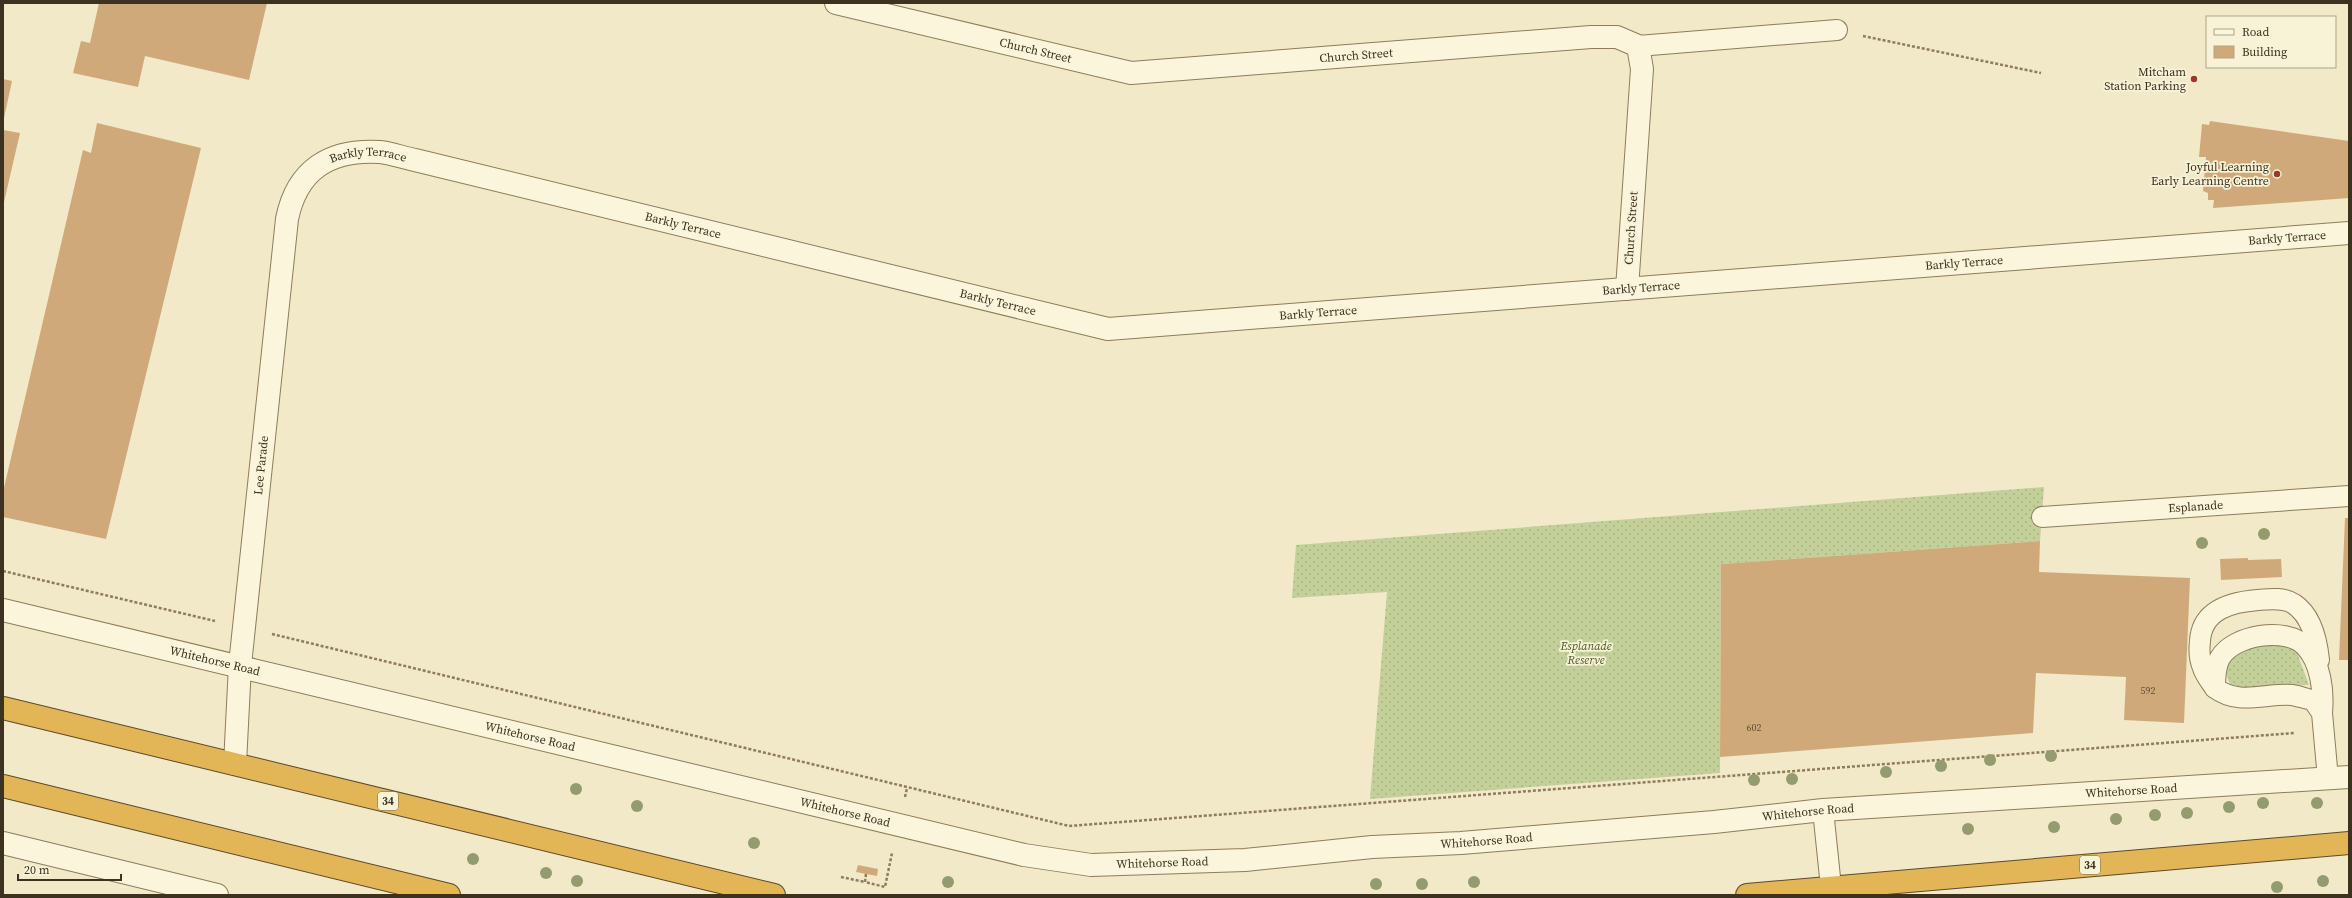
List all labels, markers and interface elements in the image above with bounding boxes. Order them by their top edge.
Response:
legend [2206,16,2336,68]
text: Road [2242,24,2269,40]
street label: Church Street [998,34,1073,67]
text: Building [2242,44,2287,60]
street label: Church Street [1319,45,1393,66]
place label: Mitcham Station Parking [2104,64,2186,94]
marker: Mitcham Station Parking [2189,74,2199,84]
street label: Barkly Terrace [327,144,408,167]
place label: Joyful Learning Early Learning Centre [2151,159,2269,189]
marker: Joyful Learning Early Learning Centre [2272,169,2282,179]
street label: Church Street [1620,191,1642,265]
street label: Barkly Terrace [643,208,723,242]
street label: Barkly Terrace [2248,227,2327,249]
street label: Barkly Terrace [1925,252,2004,274]
street label: Barkly Terrace [1602,277,1681,299]
street label: Barkly Terrace [958,285,1038,319]
street label: Barkly Terrace [1279,302,1358,324]
street label: Lee Parade [250,435,272,496]
street label: Esplanade [2168,497,2224,516]
park label: Esplanade Reserve [1559,638,1612,668]
street label: Whitehorse Road [168,642,262,679]
house number: 592 [2141,684,2156,697]
street label: Whitehorse Road [483,718,577,755]
house number: 602 [1747,721,1762,734]
street label: Whitehorse Road [2085,780,2178,802]
road number: 34 [378,792,398,810]
street label: Whitehorse Road [798,794,892,831]
street label: Whitehorse Road [1761,800,1855,825]
street label: Whitehorse Road [1440,829,1533,852]
street label: Whitehorse Road [1116,853,1209,872]
scale bar [18,856,121,882]
road number: 34 [2080,856,2100,874]
text: 20 m [24,862,50,878]

